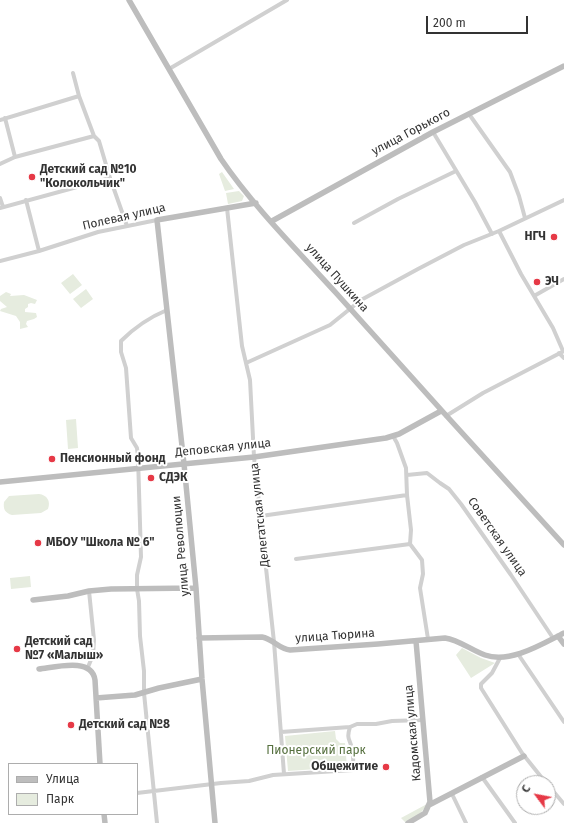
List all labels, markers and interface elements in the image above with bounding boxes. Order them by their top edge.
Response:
scale bar [428,8,530,34]
text: 200 m [433,16,466,30]
street label: улица Горького [369,105,453,159]
place label: Детский сад №10 "Колокольчик" [40,163,136,191]
marker: Детский сад №10 "Колокольчик" [27,172,37,182]
street label: Полевая улица [81,200,167,234]
place label: НГЧ [524,230,546,244]
marker: НГЧ [549,232,559,242]
street label: улица Пушкина [302,241,372,315]
place label: ЭЧ [545,275,559,289]
marker: ЭЧ [532,277,542,287]
street label: Деповская улица [174,436,272,460]
place label: Пенсионный фонд [60,452,165,466]
marker: Пенсионный фонд [47,454,57,464]
street label: Делегатская улица [247,462,273,568]
place label: СДЭК [159,471,187,485]
marker: СДЭК [146,473,156,483]
street label: улица Революции [169,495,193,597]
street label: Советская улица [464,495,530,579]
place label: МБОУ "Школа № 6" [46,536,155,550]
marker: МБОУ "Школа № 6" [33,538,43,548]
street label: улица Тюрина [295,626,375,646]
place label: Детский сад №7 «Малыш» [25,635,103,663]
marker: Детский сад №7 «Малыш» [12,644,22,654]
street label: Кадомская улица [402,684,424,782]
place label: Детский сад №8 [79,718,170,732]
marker: Детский сад №8 [66,720,76,730]
park label: Пионерский парк [266,744,366,758]
place label: Общежитие [311,760,378,774]
marker: Общежитие [381,762,391,772]
legend [8,763,138,815]
text: Улица [46,772,80,786]
north arrow [516,775,556,815]
text: С [519,783,533,795]
text: Парк [46,792,74,806]

